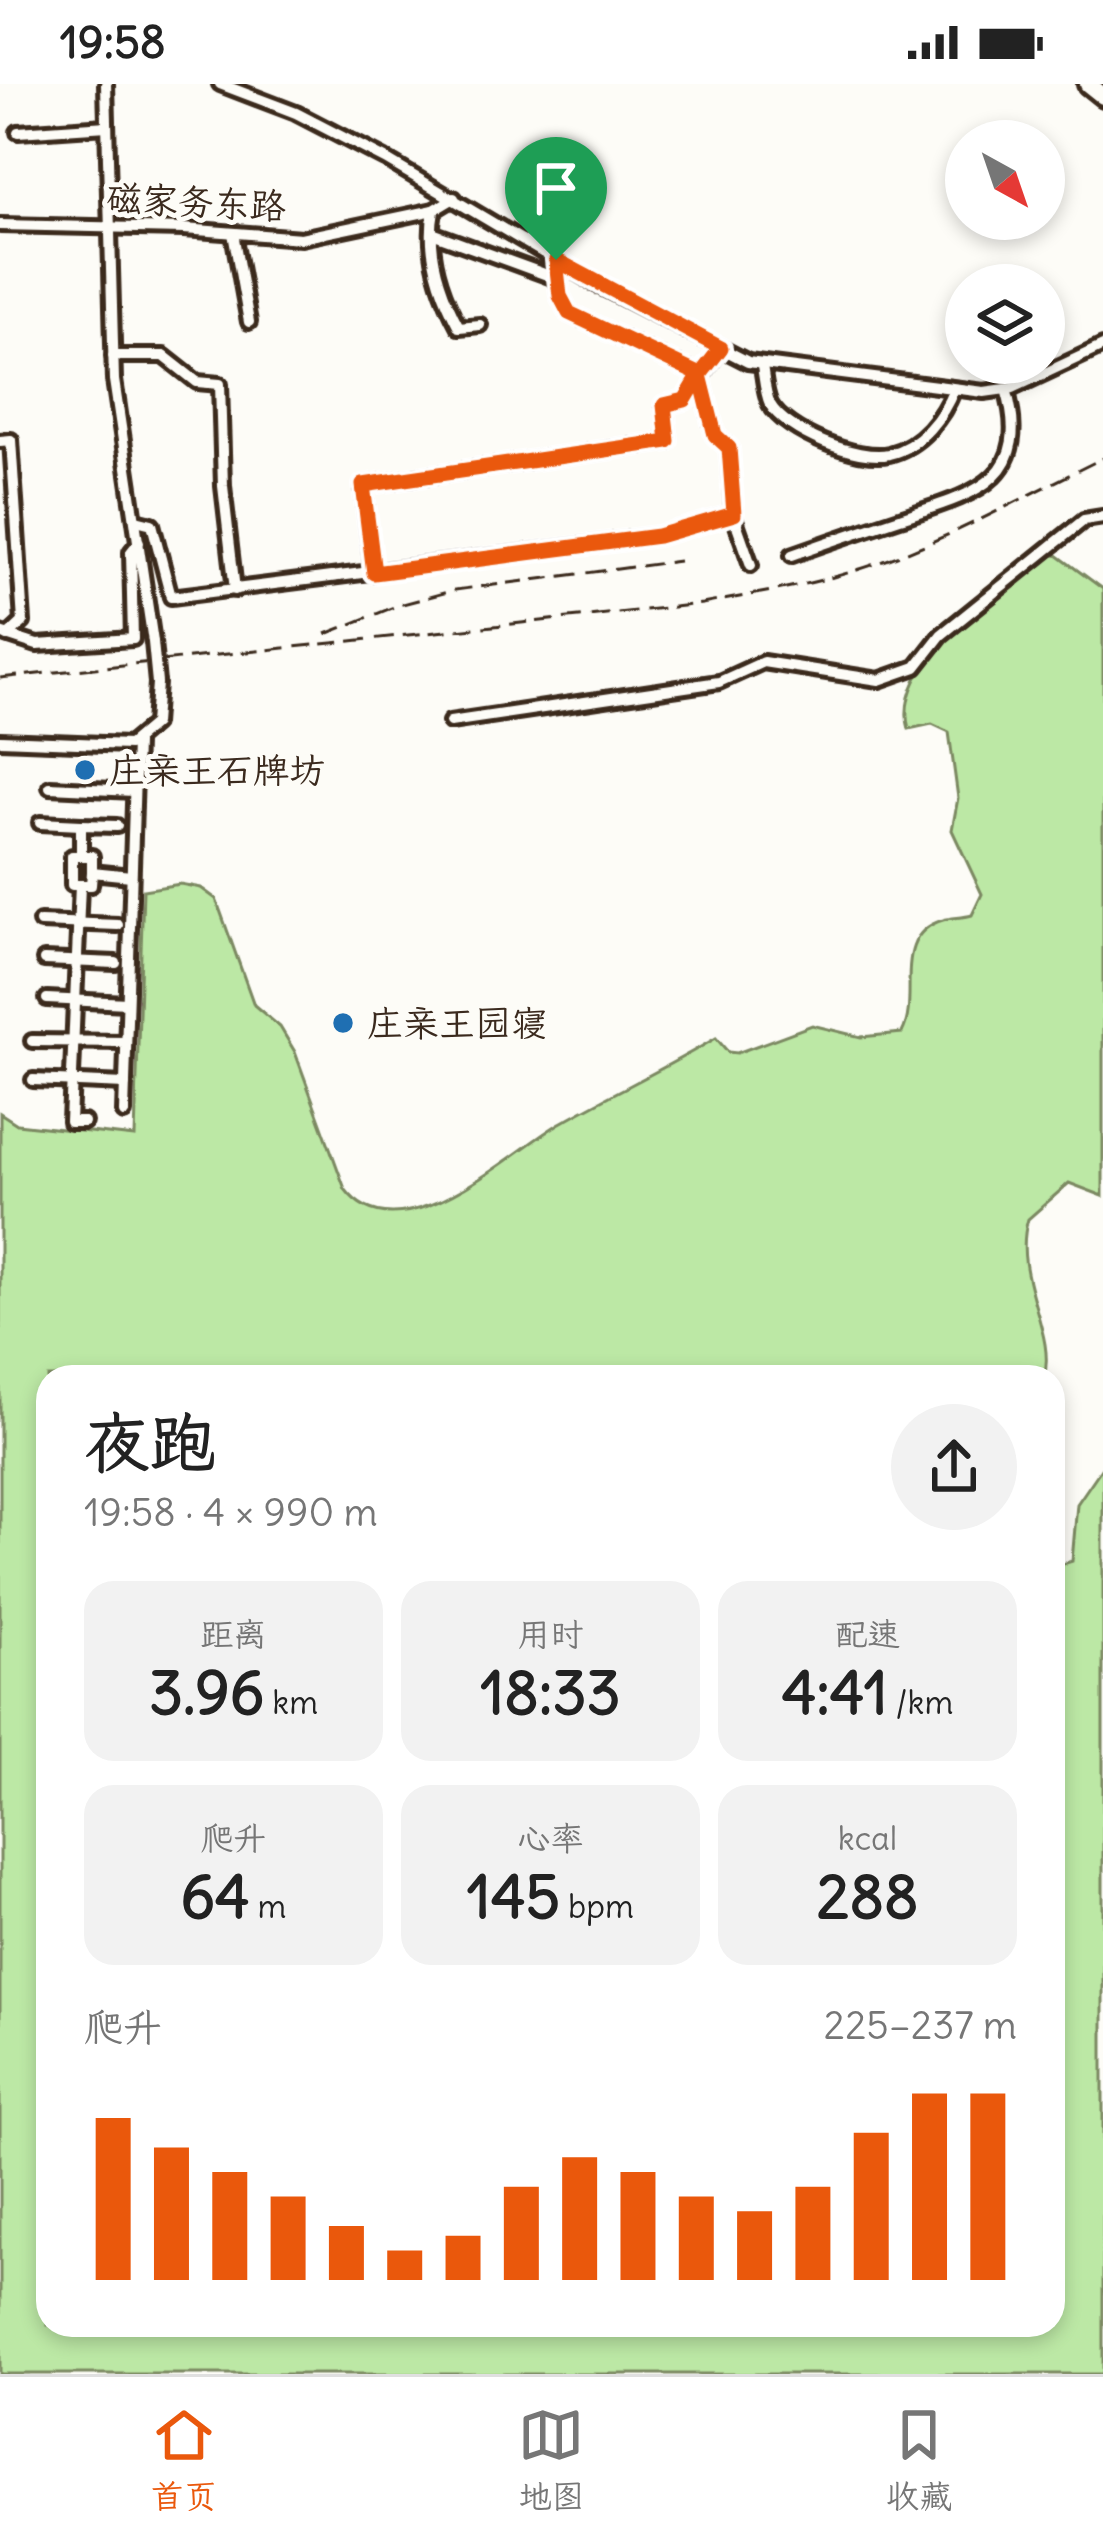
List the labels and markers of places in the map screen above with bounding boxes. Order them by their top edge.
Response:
pin [505,137,607,260]
place label: 庄亲王石牌坊 [109,748,325,793]
marker: 庄亲王石牌坊 [72,757,98,783]
place label: 庄亲王园寝 [367,1001,547,1046]
marker: 庄亲王园寝 [330,1010,356,1036]

